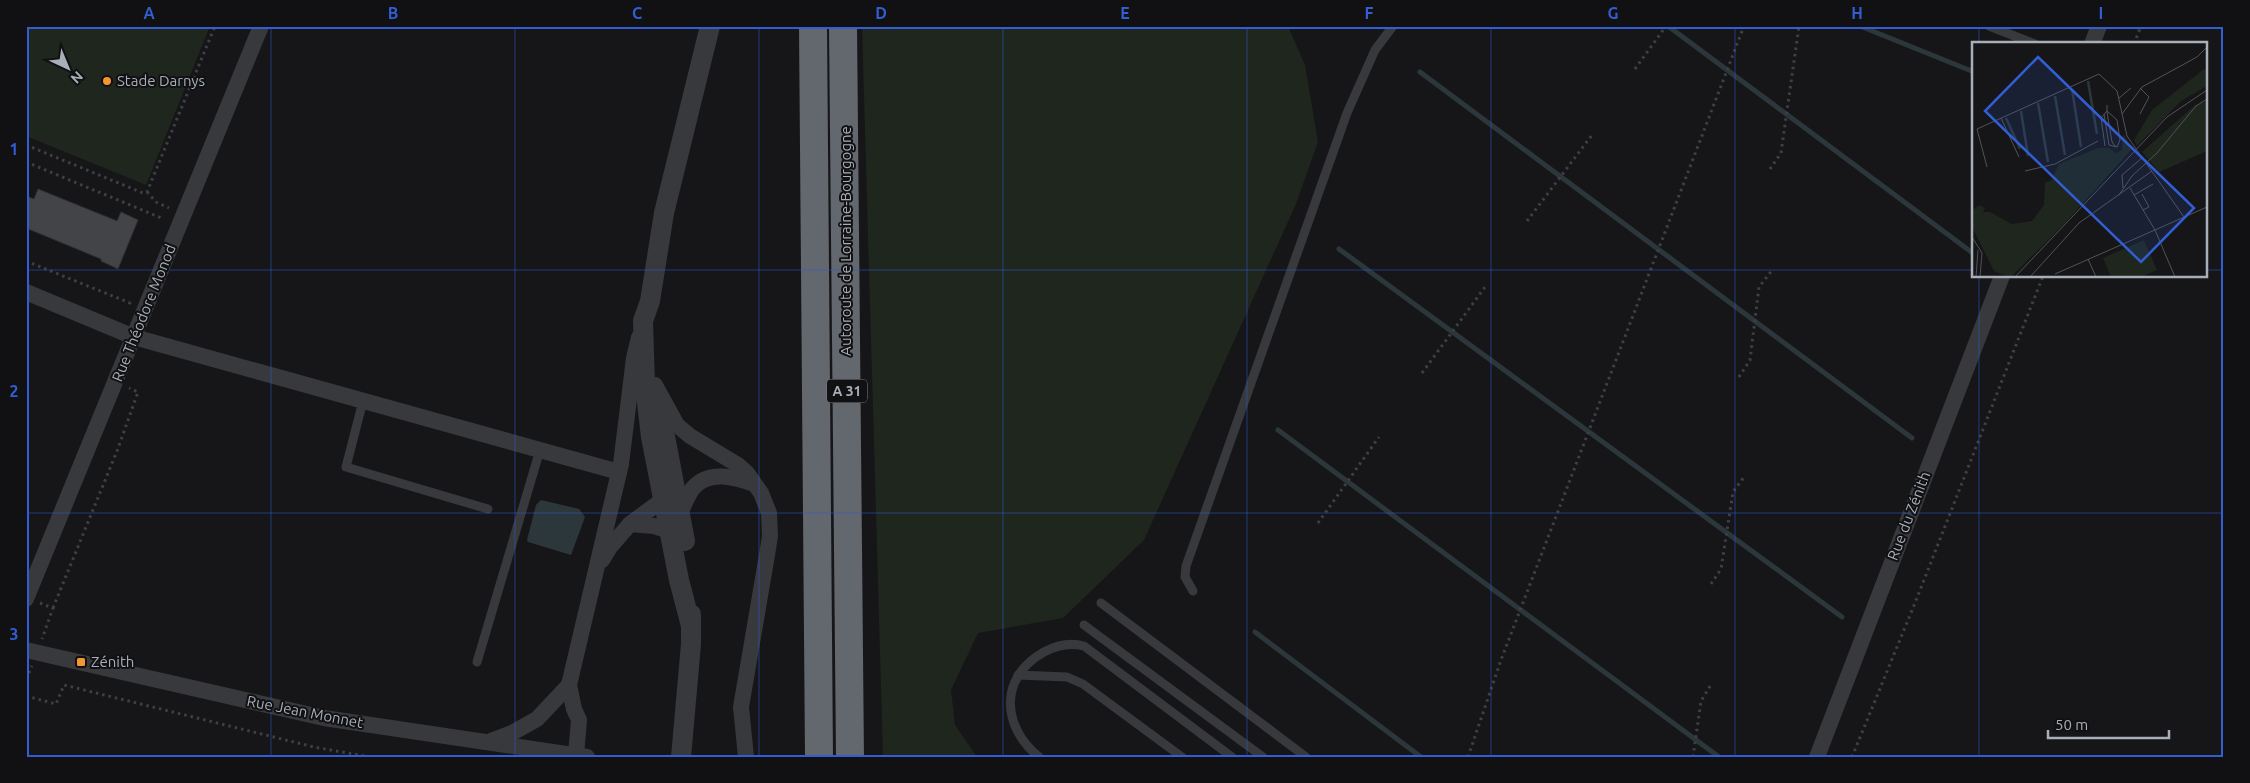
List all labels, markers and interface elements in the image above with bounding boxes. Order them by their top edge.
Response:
text: A [143,4,155,22]
text: B [388,4,398,22]
text: C [632,4,642,22]
text: D [875,4,887,22]
text: E [1120,4,1130,22]
text: F [1365,4,1374,22]
text: G [1607,4,1619,22]
text: H [1851,4,1863,22]
text: I [2099,4,2103,22]
north arrow [42,42,92,92]
inset map [1972,42,2208,278]
text: N [68,68,86,87]
place label: Stade Darnys [117,72,205,89]
marker: Stade Darnys [101,75,113,87]
street label: Autoroute de Lorraine-Bourgogne [837,126,854,356]
text: 1 [9,140,19,158]
street label: Rue Théodore Monod [108,242,179,384]
road number: A 31 [827,380,867,402]
text: 2 [9,382,19,400]
street label: Rue du Zénith [1884,469,1933,563]
text: 3 [9,625,19,643]
place label: Zénith [91,653,134,670]
marker: Zénith [75,656,87,668]
street label: Rue Jean Monnet [245,692,365,731]
scale bar [2048,708,2169,740]
text: 50 m [2055,716,2088,733]

